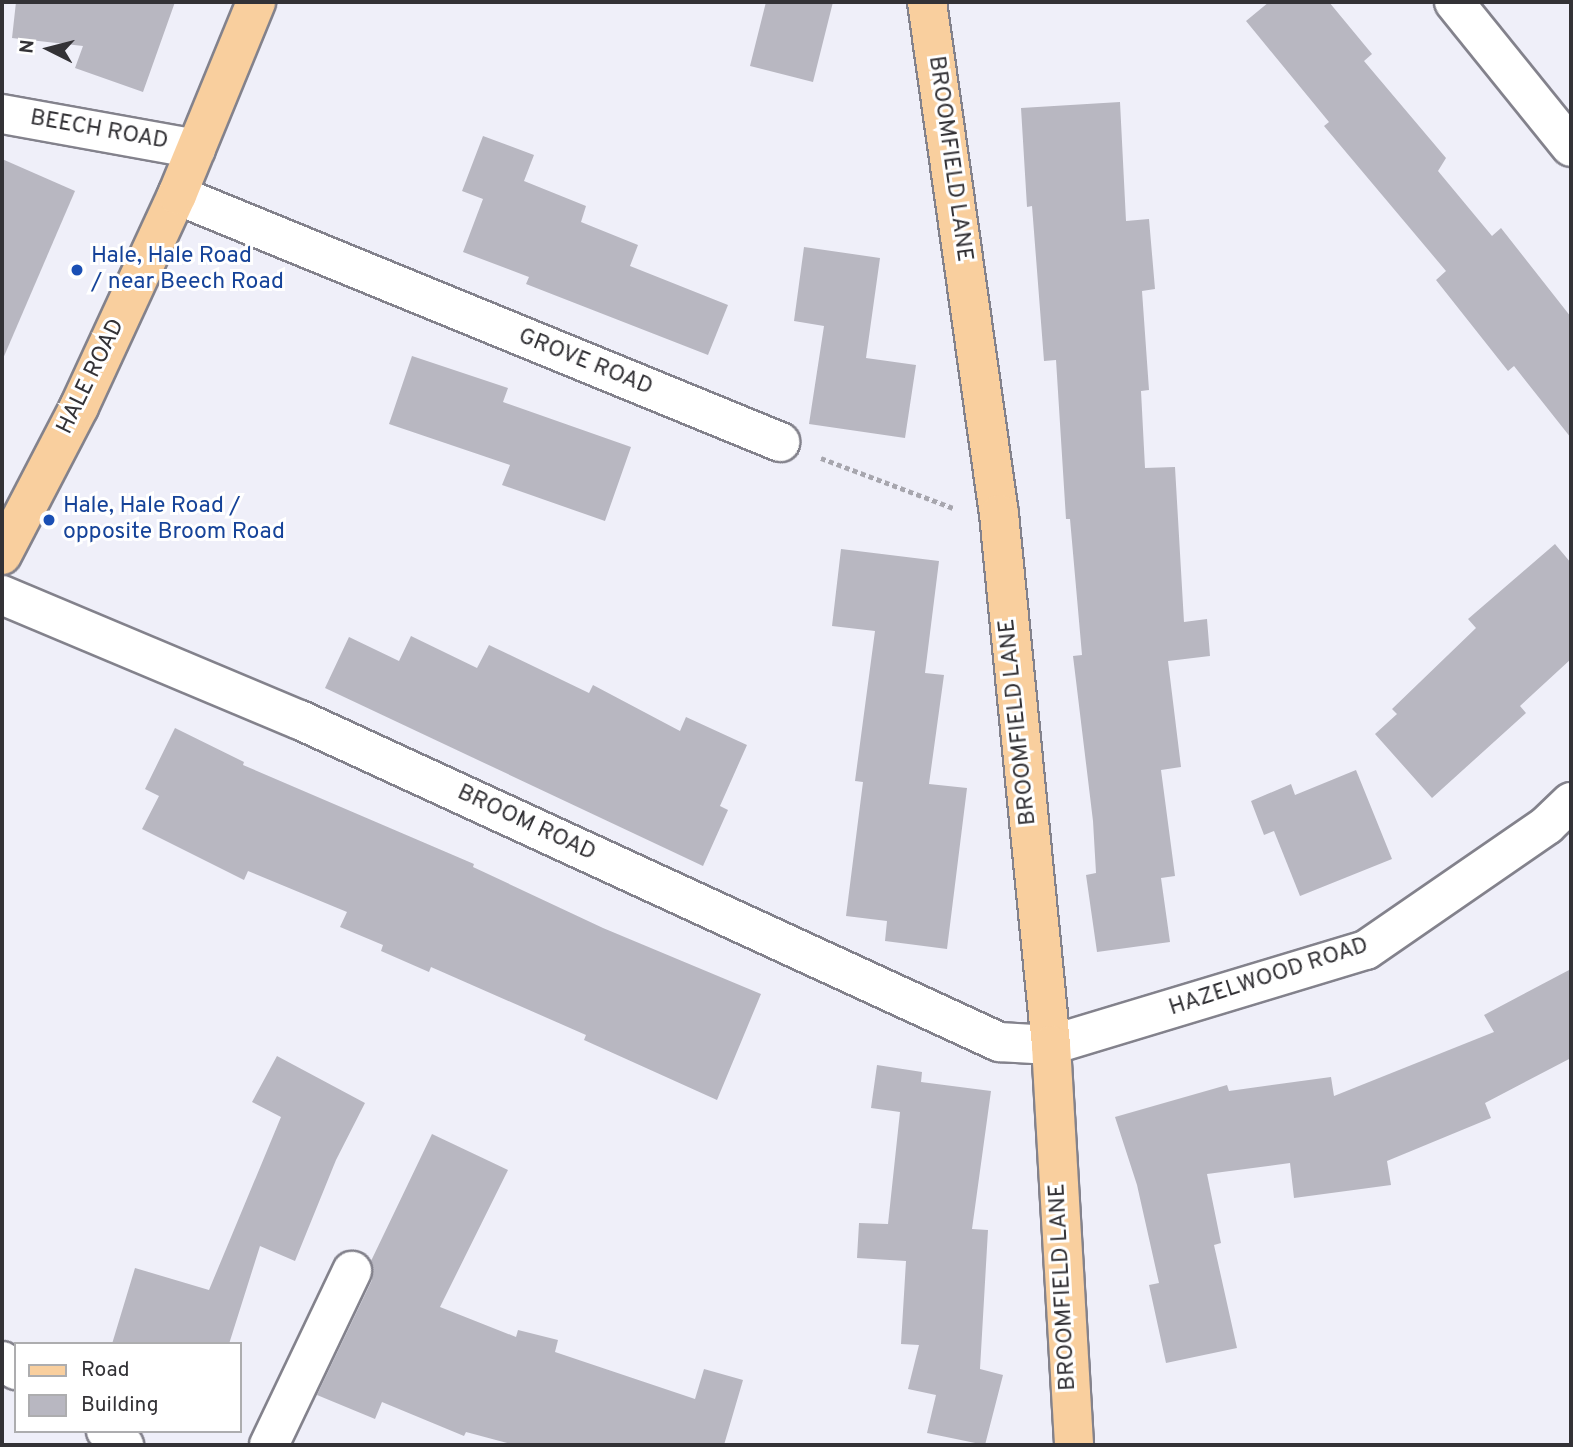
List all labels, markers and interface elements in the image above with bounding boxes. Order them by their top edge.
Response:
north arrow [14,14,84,84]
text: N [15,39,41,55]
street label: BROOMFIELD LANE [921,54,977,264]
street label: BEECH ROAD [28,105,170,157]
place label: Hale, Hale Road / near Beech Road [91,243,284,297]
marker: Hale, Hale Road / near Beech Road [69,262,85,278]
street label: HALE ROAD [52,315,132,439]
street label: GROVE ROAD [514,324,656,402]
place label: Hale, Hale Road / opposite Broom Road [63,493,285,547]
marker: Hale, Hale Road / opposite Broom Road [41,512,57,528]
street label: BROOMFIELD LANE [994,617,1044,827]
street label: BROOM ROAD [452,780,600,868]
street label: HAZELWOOD ROAD [1166,933,1372,1023]
street label: BROOMFIELD LANE [1045,1183,1083,1391]
legend [14,1342,242,1433]
text: Road [81,1357,130,1384]
text: Building [81,1392,159,1419]

